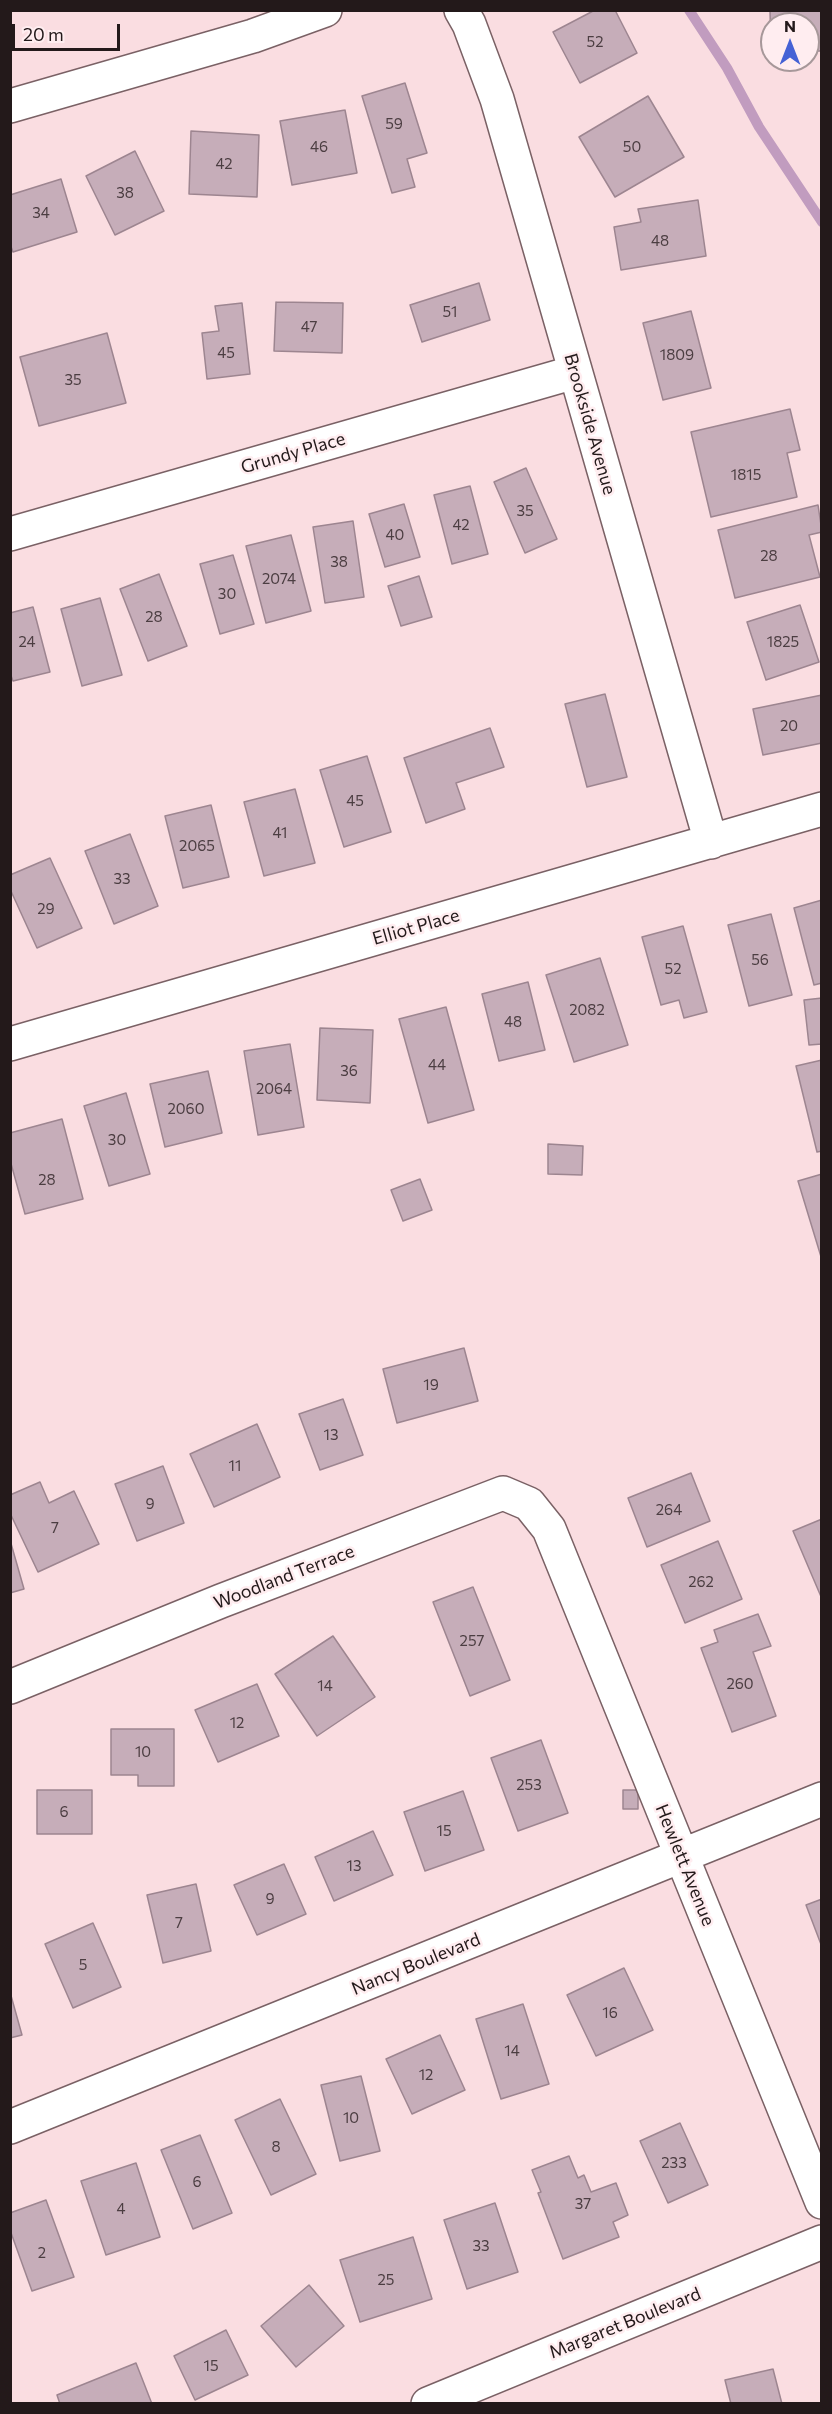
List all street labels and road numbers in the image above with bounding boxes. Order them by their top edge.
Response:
street label: Brookside Avenue [560,351,620,497]
street label: Grundy Place [238,428,348,478]
street label: Elliot Place [370,904,462,950]
street label: Woodland Terrace [211,1540,357,1614]
street label: Hewlett Avenue [651,1801,719,1929]
street label: Nancy Boulevard [348,1928,484,2000]
street label: Margaret Boulevard [546,2283,704,2363]

